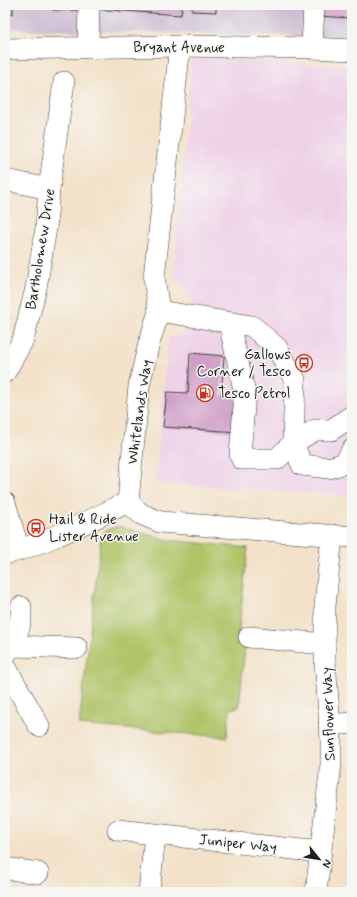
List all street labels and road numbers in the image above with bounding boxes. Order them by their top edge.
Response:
street label: Bryant Avenue [133,38,225,58]
street label: Bartholomew Drive [22,187,60,311]
street label: Whitelands Way [123,358,157,466]
street label: Sunflower Way [317,667,341,761]
street label: Juniper Way [198,830,278,858]

